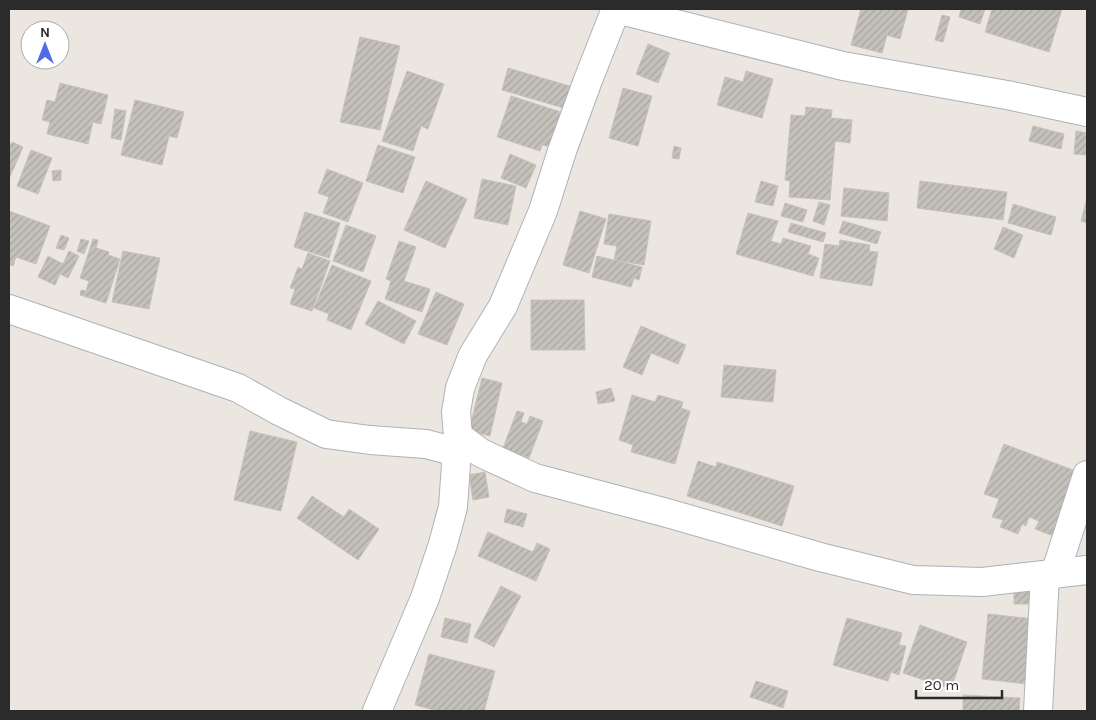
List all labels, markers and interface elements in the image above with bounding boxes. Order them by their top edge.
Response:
north arrow [20,20,70,70]
text: N [40,24,50,41]
scale bar [916,668,1002,700]
text: 20 m [924,676,959,694]

